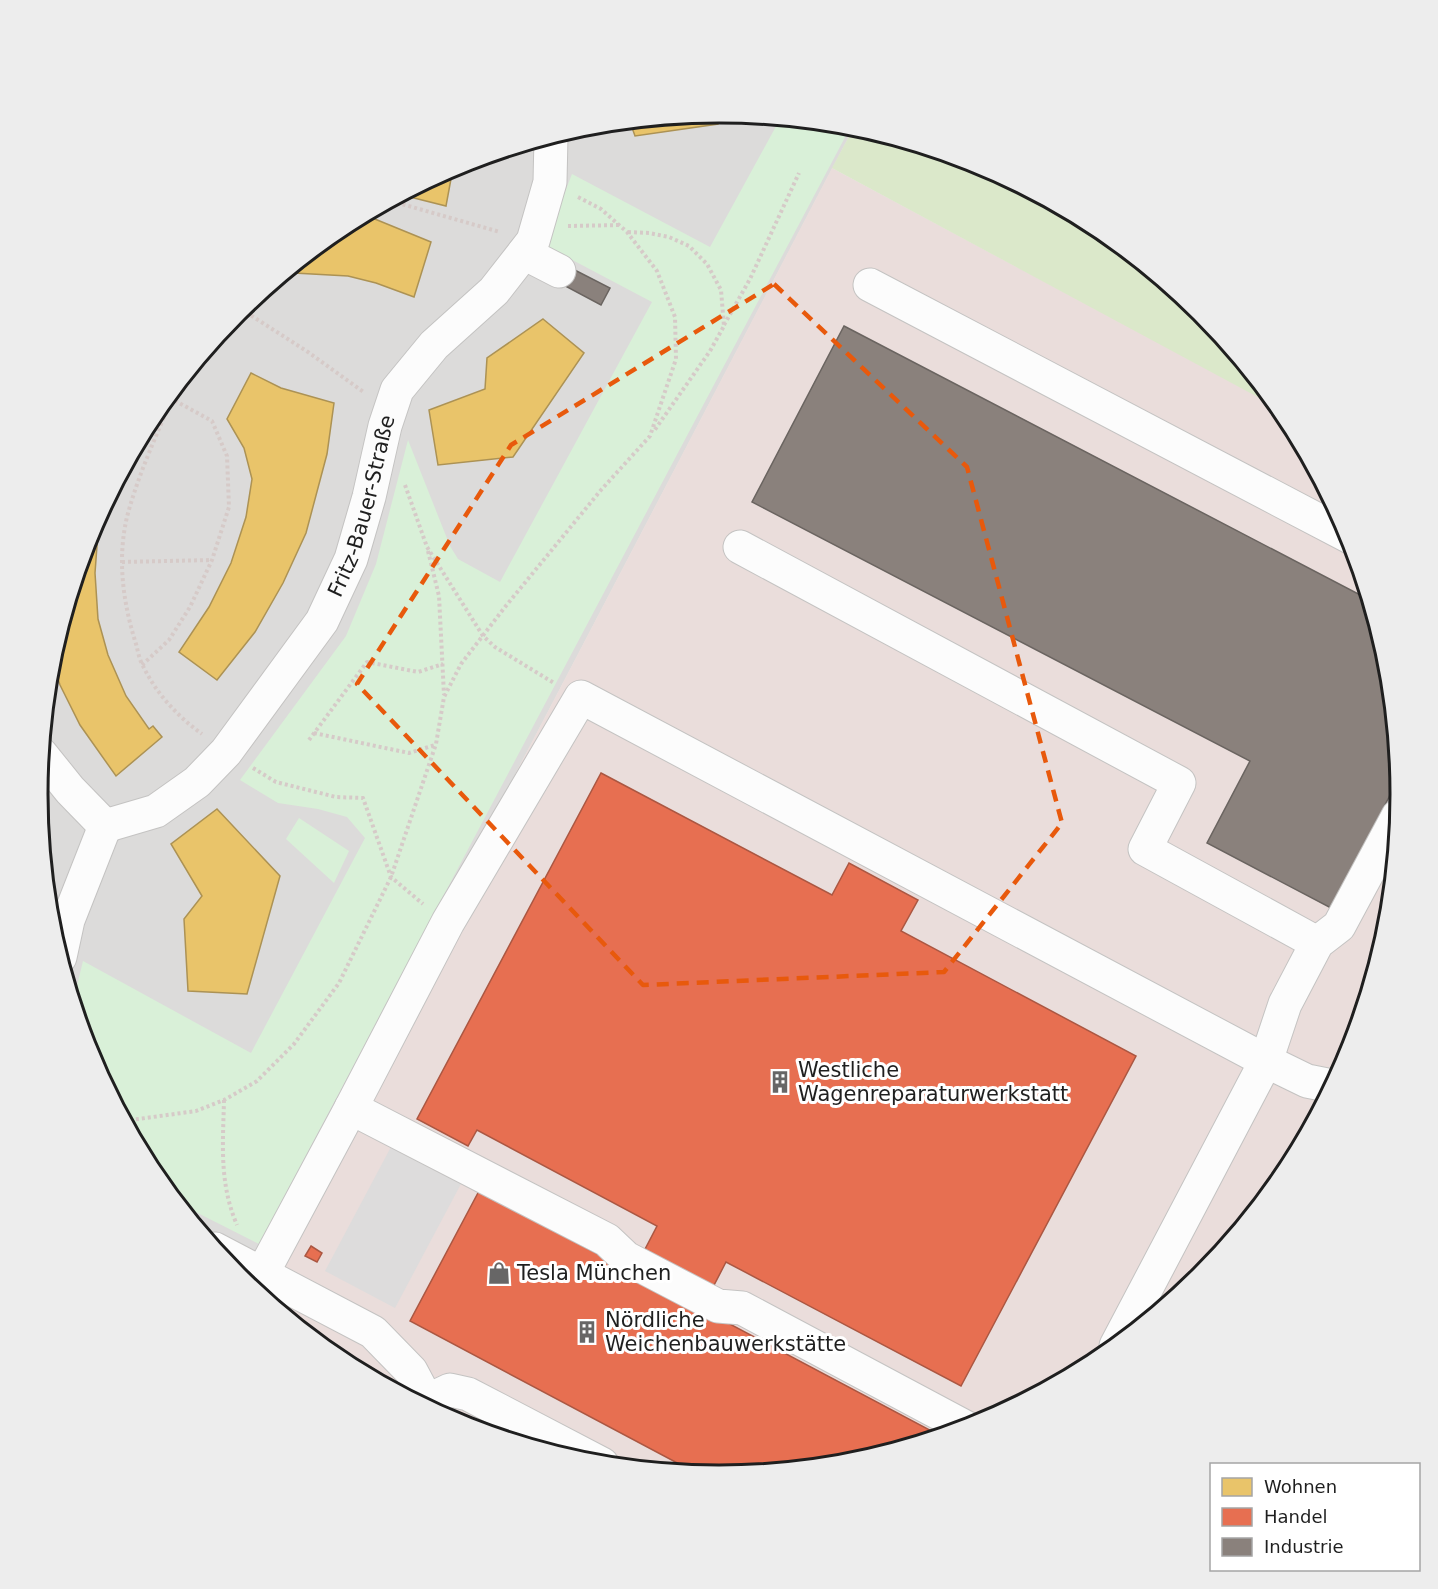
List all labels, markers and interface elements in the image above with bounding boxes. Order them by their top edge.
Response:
street label: Fritz-Bauer-Straße [323,412,400,601]
place label: Westliche Wagenreparaturwerkstatt [798,1058,1068,1106]
building icon: Westliche Wagenreparaturwerkstatt [767,1069,793,1095]
shop icon: Tesla München [486,1260,512,1286]
place label: Tesla München [516,1261,671,1285]
place label: Nördliche Weichenbauwerkstätte [605,1308,846,1356]
building icon: Nördliche Weichenbauwerkstätte [574,1319,600,1345]
legend [1210,1463,1420,1571]
text: Wohnen [1264,1476,1337,1497]
text: Handel [1264,1506,1327,1527]
text: Industrie [1264,1536,1343,1557]

